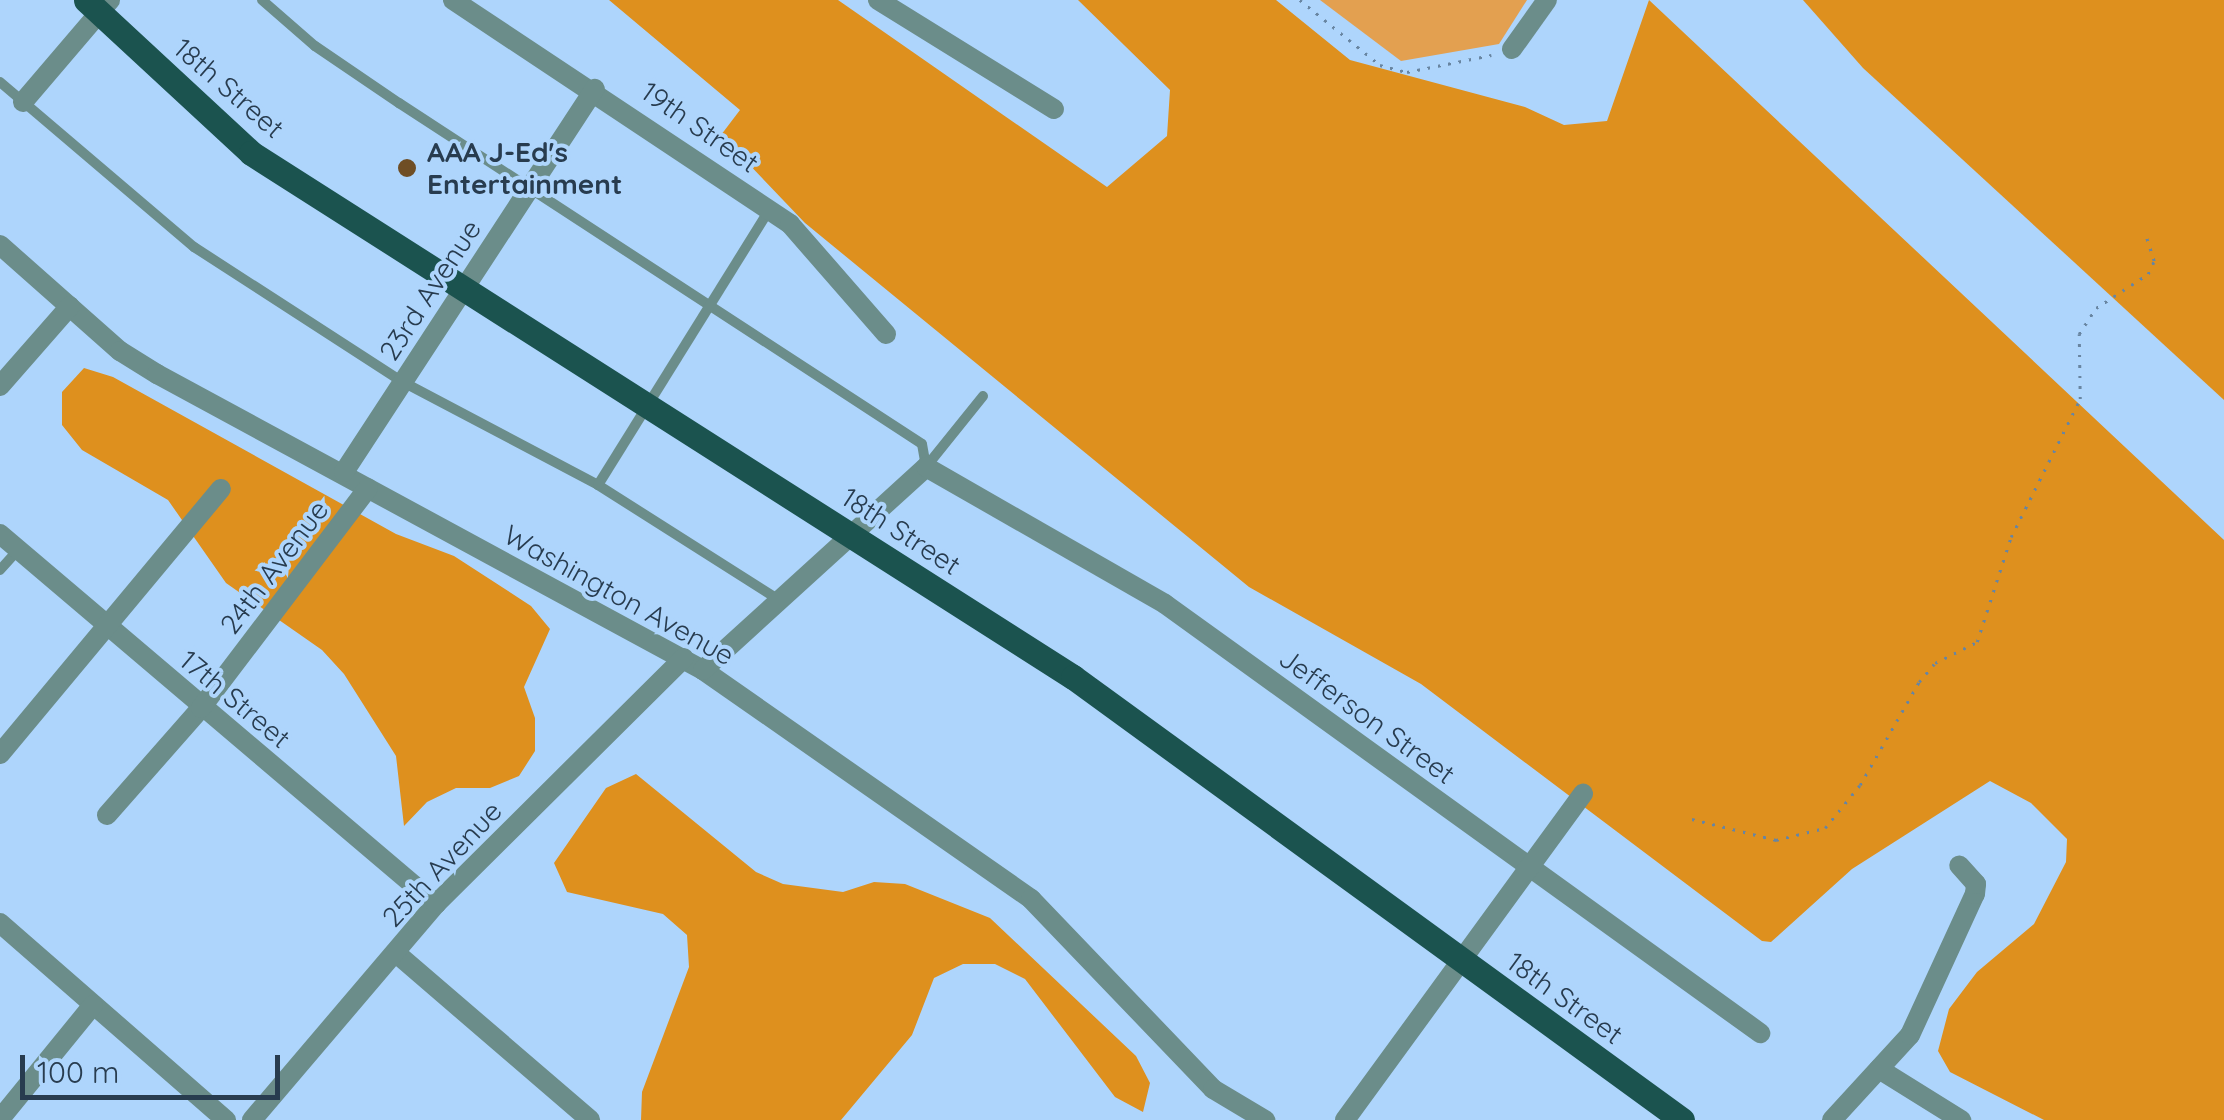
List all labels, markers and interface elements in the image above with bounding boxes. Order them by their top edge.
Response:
street label: 18th Street [167,31,291,145]
street label: 19th Street [635,74,765,180]
place label: AAA J-Ed's Entertainment [427,135,622,201]
marker: AAA J-Ed's Entertainment [396,157,418,179]
street label: 23rd Avenue [372,213,488,367]
street label: 18th Street [835,480,967,582]
street label: 24th Avenue [213,494,335,640]
street label: Washington Avenue [498,518,740,672]
street label: Jefferson Street [1273,641,1461,791]
street label: 17th Street [173,643,297,755]
street label: 25th Avenue [375,794,509,934]
street label: 18th Street [1500,945,1630,1051]
scale bar [25,1035,285,1097]
text: 100 m [37,1053,119,1091]

